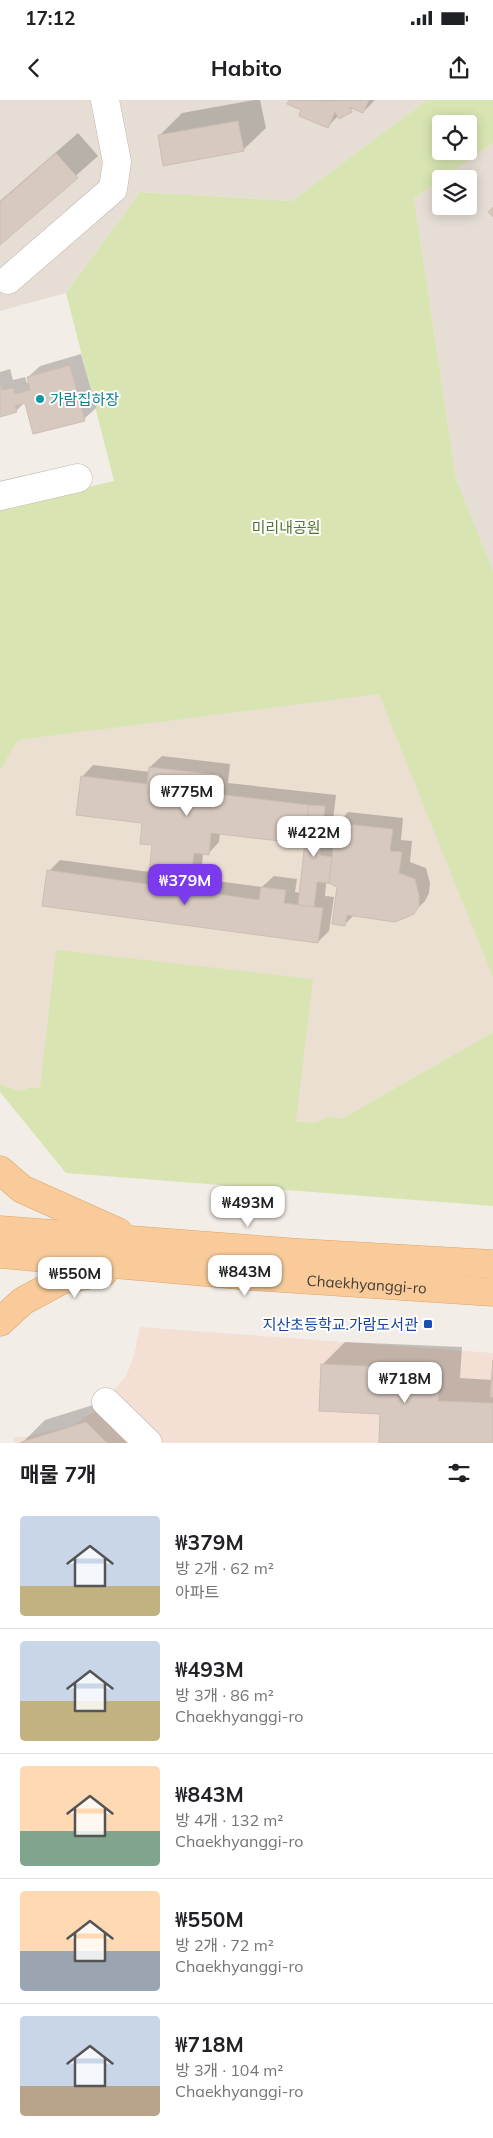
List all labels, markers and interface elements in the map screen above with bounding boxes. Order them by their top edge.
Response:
text: 17:12 [25,6,75,30]
icon: back [20,54,48,82]
text: Habito [211,54,282,82]
icon: share [445,54,473,82]
map controls [432,115,477,215]
button: locate [432,115,477,160]
button: layers [432,170,477,215]
place label: 가람집하장 [50,390,119,409]
marker: 가람집하장 [34,393,46,405]
park label: 미리내공원 [251,518,321,537]
pin: ₩775M [152,774,222,817]
text: ₩775M [161,781,213,801]
pin: ₩422M [279,816,349,858]
text: ₩422M [288,822,340,842]
pin: ₩379M [150,864,220,906]
text: ₩379M [159,870,211,890]
pin: ₩493M [213,1186,283,1228]
text: ₩493M [222,1192,274,1212]
pin: ₩843M [210,1254,280,1297]
pin: ₩550M [40,1256,110,1299]
text: ₩843M [219,1261,271,1281]
text: ₩550M [49,1263,101,1283]
street label: Chaekhyanggi-ro [306,1270,427,1297]
place label: 지산초등학교.가람도서관 [263,1315,418,1334]
marker: 지산초등학교.가람도서관 [422,1318,434,1330]
pin: ₩718M [370,1362,440,1404]
text: ₩718M [379,1368,431,1388]
icon: filters [445,1459,473,1487]
text: 매물 7개 [20,1461,96,1487]
text: ₩379M [175,1529,244,1555]
icon: home [60,1536,120,1596]
text: 방 2개 · 62 m² [175,1558,274,1578]
text: 아파트 [175,1582,219,1602]
text: ₩493M [175,1656,244,1682]
icon: home [60,1661,120,1721]
text: 방 3개 · 86 m² [175,1685,274,1705]
text: Chaekhyanggi-ro [175,1706,303,1726]
text: ₩843M [175,1781,244,1807]
icon: home [60,1786,120,1846]
text: 방 4개 · 132 m² [175,1810,283,1830]
text: Chaekhyanggi-ro [175,1831,303,1851]
text: ₩550M [175,1906,244,1932]
icon: home [60,1911,120,1971]
text: 방 2개 · 72 m² [175,1935,274,1955]
text: Chaekhyanggi-ro [175,1956,303,1976]
text: ₩718M [175,2031,244,2057]
icon: home [60,2036,120,2096]
text: 방 3개 · 104 m² [175,2060,283,2080]
text: Chaekhyanggi-ro [175,2081,303,2101]

